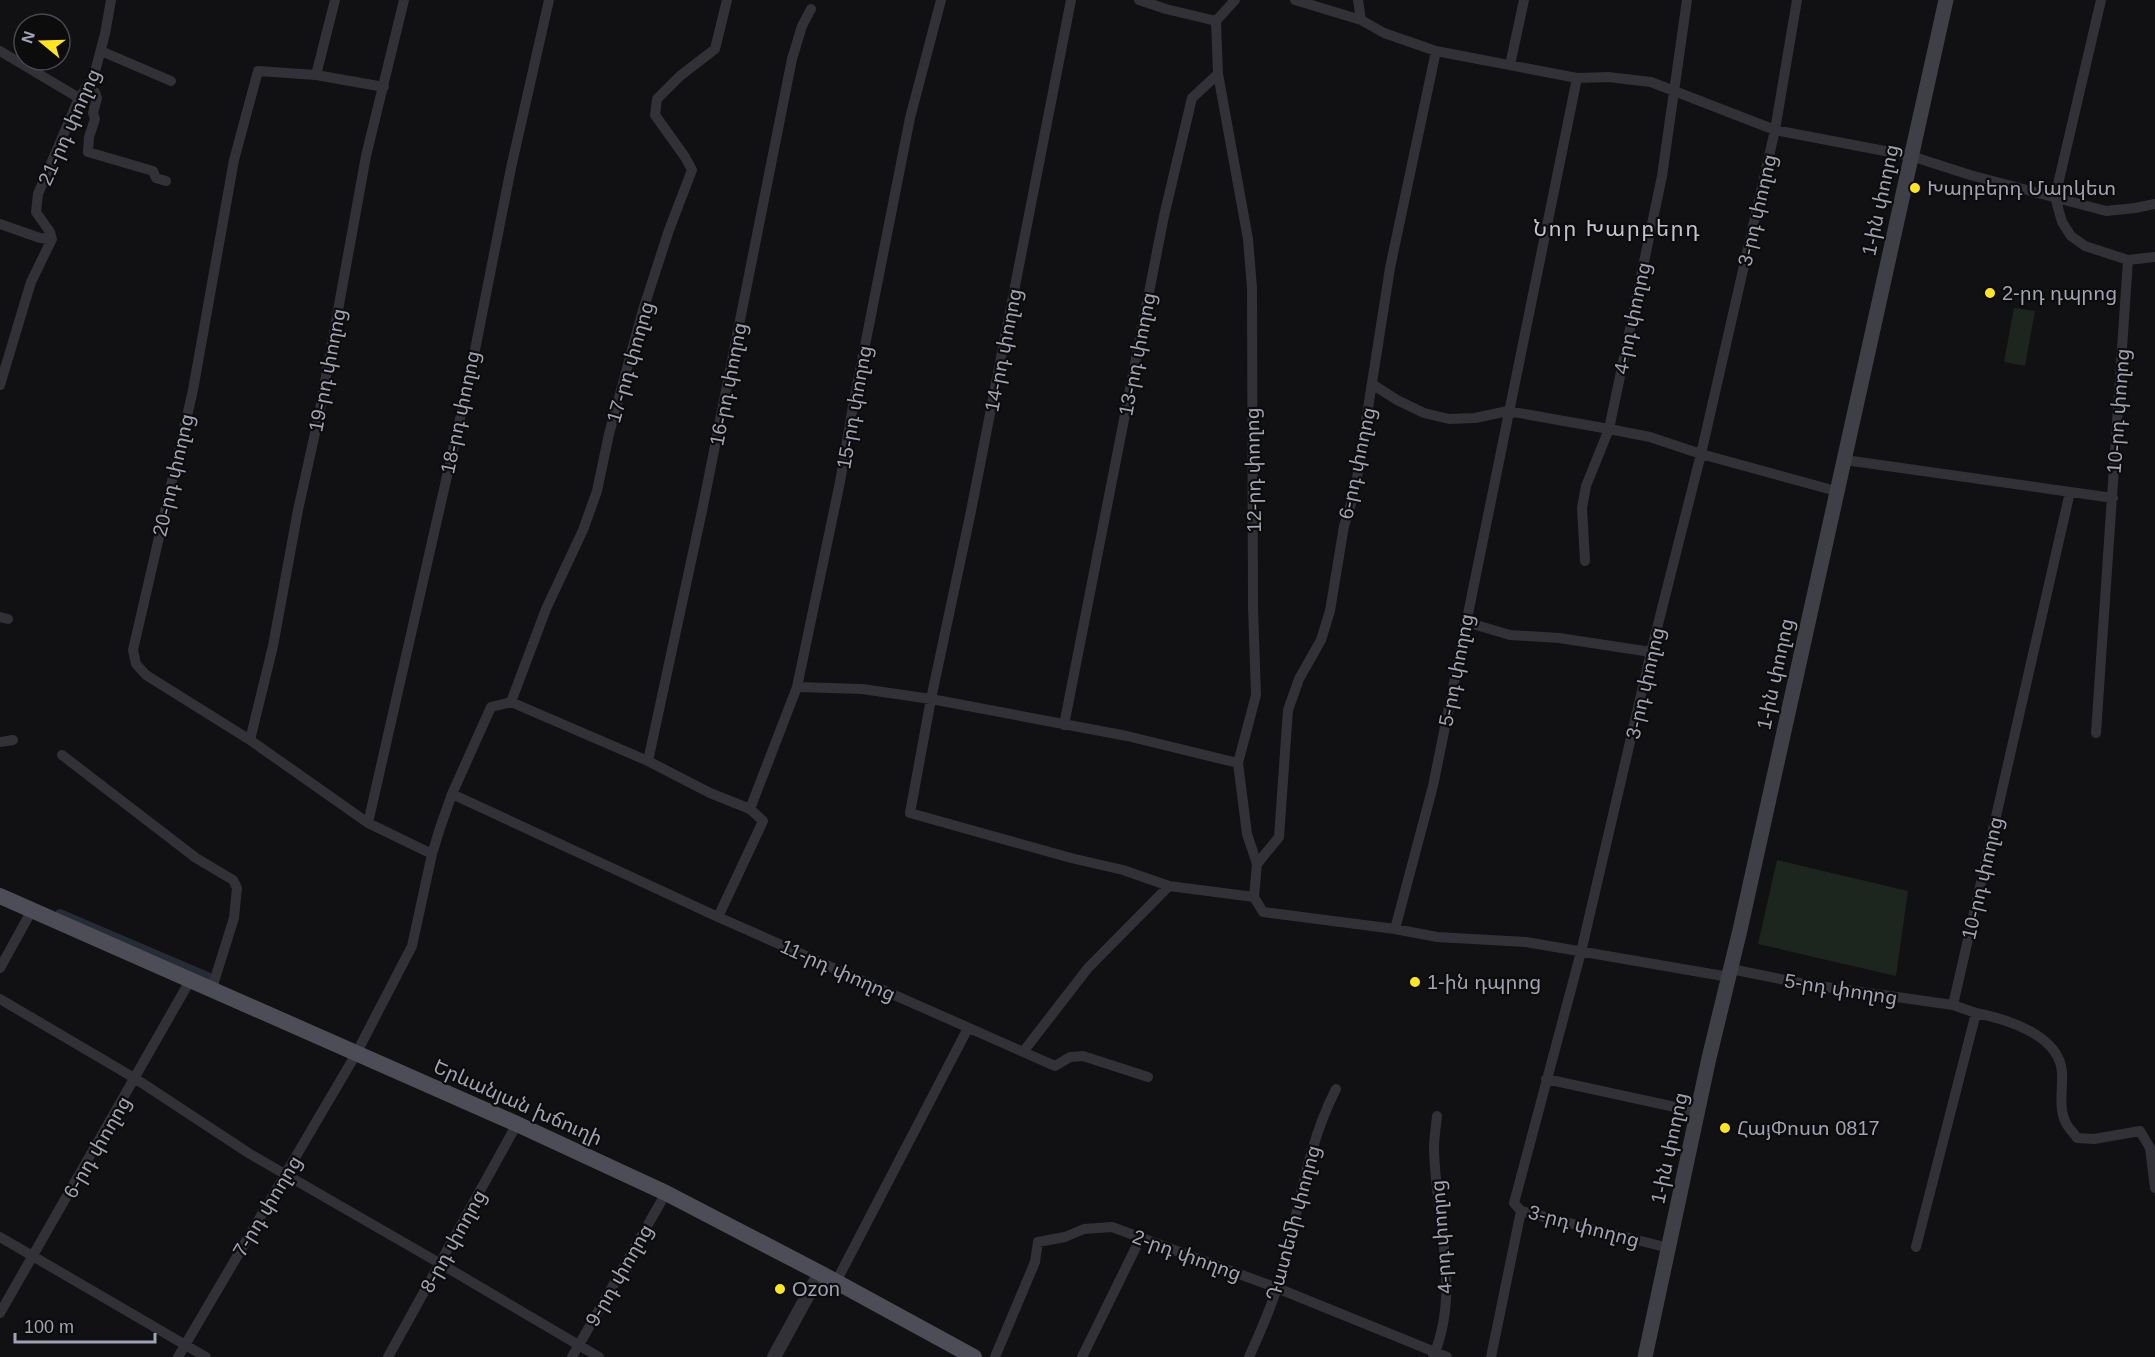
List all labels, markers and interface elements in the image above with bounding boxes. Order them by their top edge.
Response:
north arrow [12,12,72,72]
text: N [18,29,38,46]
street label: 21-րդ փողոց [33,65,105,189]
street label: 1-ին փողոց [1857,142,1904,258]
street label: 3-րդ փողոց [1733,152,1782,268]
place label: Խարբերդ Մարկետ [1927,177,2116,200]
marker: Խարբերդ Մարկետ [1908,181,1922,195]
district label: Նոր Խարբերդ [1533,216,1701,241]
street label: 4-րդ փողոց [1609,260,1656,376]
place label: 2-րդ դպրոց [2002,282,2117,305]
street label: 14-րդ փողոց [980,286,1027,414]
marker: 2-րդ դպրոց [1983,286,1997,300]
street label: 13-րդ փողոց [1114,290,1161,418]
street label: 17-րդ փողոց [602,299,659,425]
street label: 19-րդ փողոց [304,306,351,434]
street label: 16-րդ փողոց [705,320,752,448]
street label: 15-րդ փողոց [832,343,877,471]
street label: 18-րդ փողոց [436,348,485,476]
street label: 10-րդ փողոց [2103,348,2134,474]
street label: 6-րդ փողոց [1334,405,1381,521]
street label: 12-րդ փողոց [1241,407,1266,533]
street label: 20-րդ փողոց [148,412,199,539]
street label: 5-րդ փողոց [1434,612,1479,728]
street label: 1-ին փողոց [1752,616,1799,732]
street label: 3-րդ փողոց [1621,625,1670,741]
street label: 10-րդ փողոց [1957,815,2008,942]
street label: 11-րդ փողոց [777,935,899,1006]
street label: 5-րդ փողոց [1783,969,1899,1010]
place label: 1-ին դպրոց [1427,971,1541,994]
marker: 1-ին դպրոց [1408,975,1422,989]
street label: Երևանյան խճուղի [430,1055,606,1150]
street label: 1-ին փողոց [1646,1090,1693,1206]
street label: 6-րդ փողոց [59,1092,136,1202]
place label: ՀայՓոստ 0817 [1737,1117,1880,1140]
marker: ՀայՓոստ 0817 [1718,1121,1732,1135]
street label: Դատեմի փողոց [1262,1143,1325,1303]
street label: 7-րդ փողոց [228,1151,307,1261]
street label: 4-րդ փողոց [1426,1179,1457,1295]
street label: 8-րդ փողոց [416,1186,491,1297]
street label: 3-րդ փողոց [1526,1201,1642,1252]
street label: 9-րդ փողոց [581,1220,658,1330]
street label: 2-րդ փողոց [1129,1225,1244,1286]
place label: Ozon [792,1278,840,1300]
marker: Ozon [773,1282,787,1296]
scale bar [15,1306,154,1344]
text: 100 m [24,1317,74,1337]

